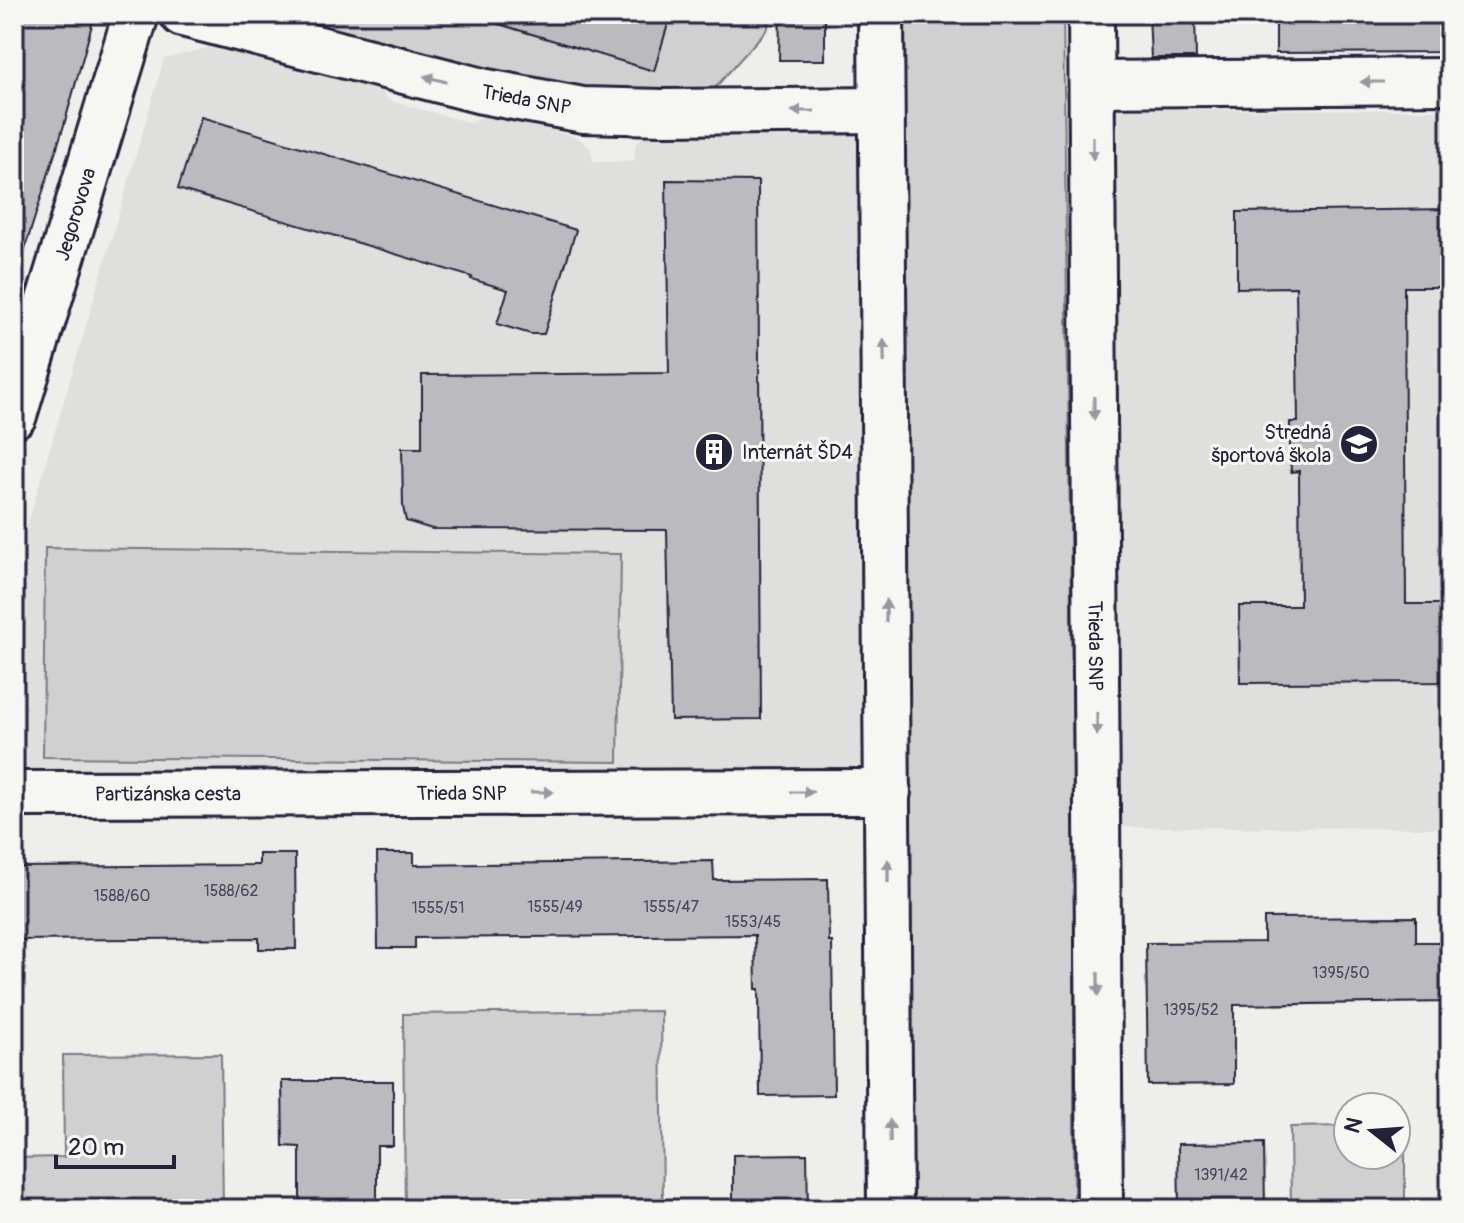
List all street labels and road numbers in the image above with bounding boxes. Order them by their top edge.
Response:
street label: Trieda SNP [480,79,573,120]
street label: Jegorovova [49,165,101,264]
street label: Trieda SNP [1083,600,1109,691]
street label: Trieda SNP [417,780,507,806]
street label: Partizánska cesta [95,781,241,806]

